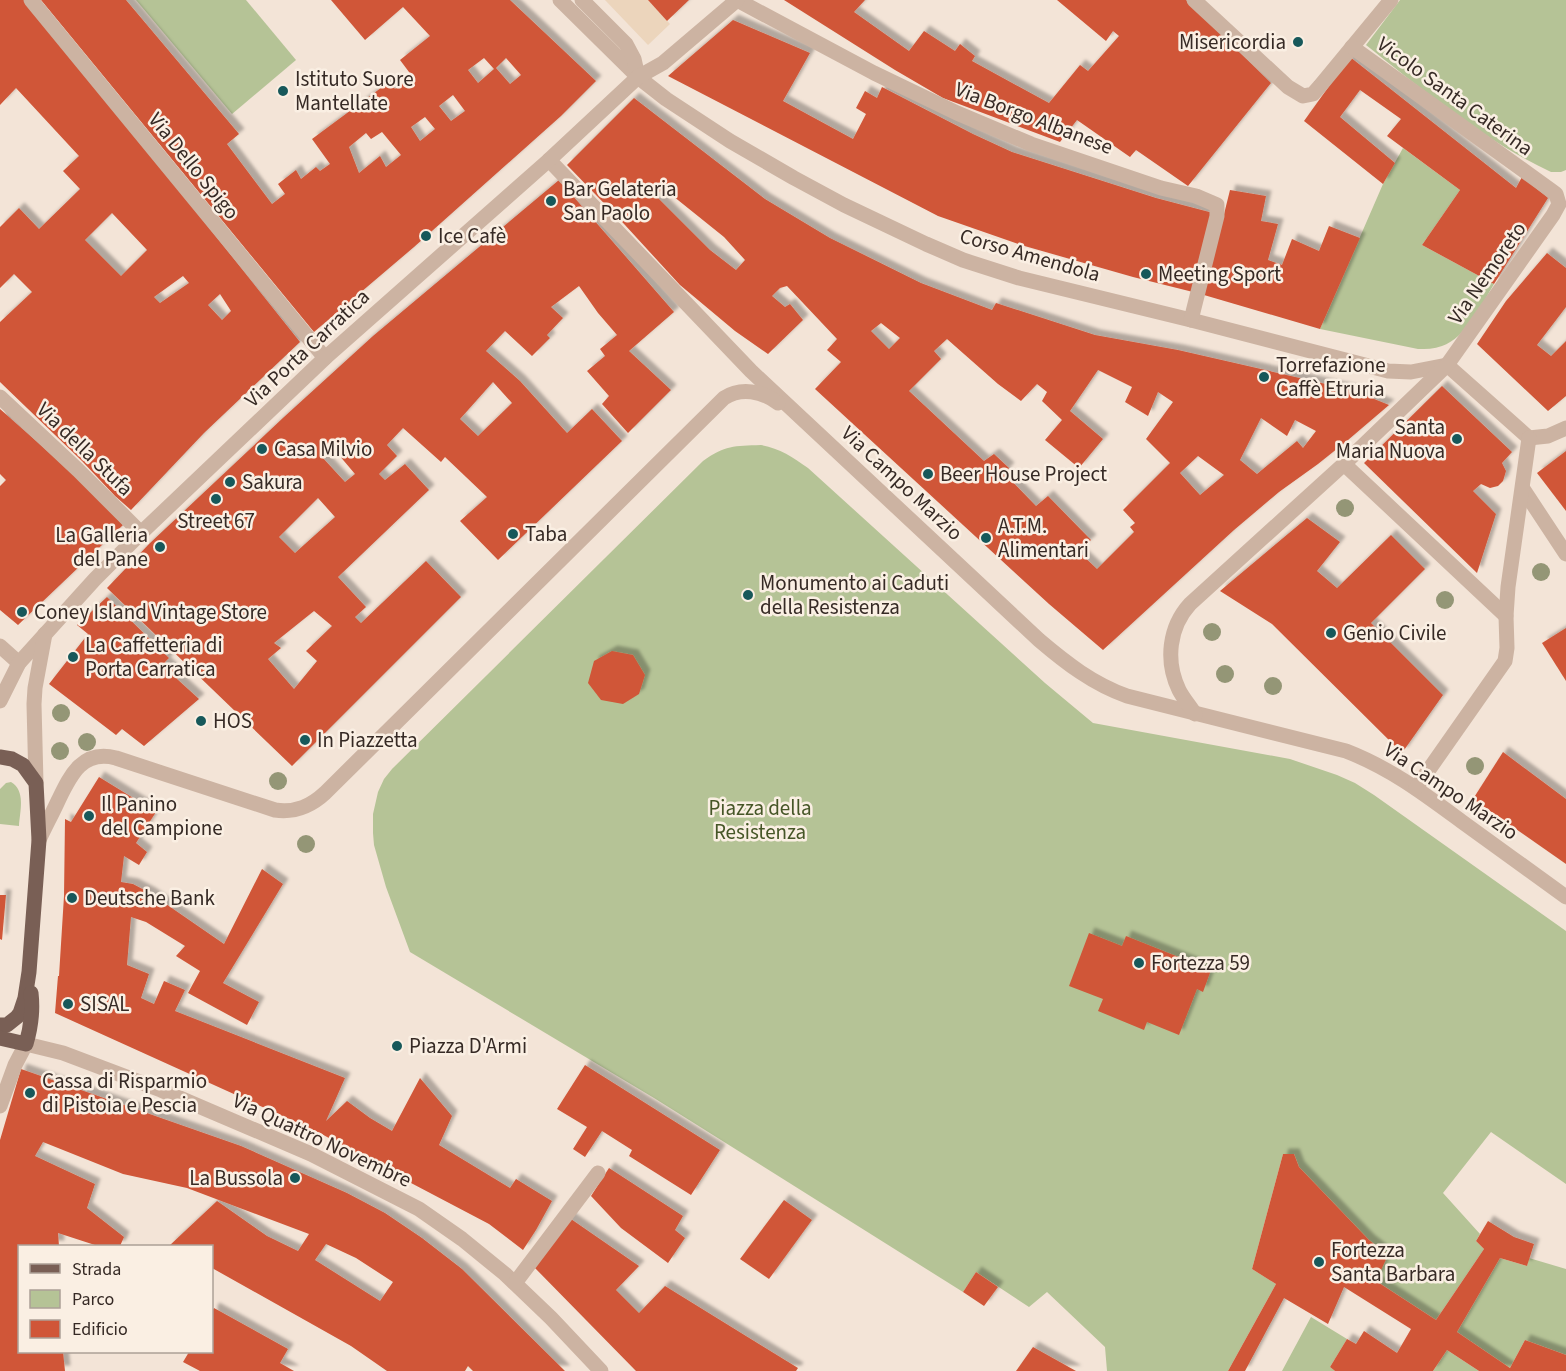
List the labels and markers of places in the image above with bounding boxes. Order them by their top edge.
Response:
place label: Misericordia [1179,27,1286,57]
marker: Misericordia [1291,35,1305,49]
place label: Istituto Suore Mantellate [295,64,414,118]
marker: Istituto Suore Mantellate [276,84,290,98]
place label: Bar Gelateria San Paolo [563,174,677,228]
marker: Bar Gelateria San Paolo [544,194,558,208]
place label: Ice Cafè [438,221,506,251]
marker: Ice Cafè [419,229,433,243]
place label: Meeting Sport [1158,259,1281,289]
marker: Meeting Sport [1139,267,1153,281]
place label: Torrefazione Caffè Etruria [1276,350,1386,404]
marker: Torrefazione Caffè Etruria [1257,370,1271,384]
place label: Santa Maria Nuova [1336,412,1445,466]
marker: Santa Maria Nuova [1450,432,1464,446]
place label: Casa Milvio [274,434,372,464]
marker: Casa Milvio [255,442,269,456]
place label: Beer House Project [940,459,1107,489]
place label: Sakura [242,467,303,497]
marker: Beer House Project [921,467,935,481]
marker: Sakura [223,475,237,489]
marker: Street 67 [209,492,223,506]
place label: Street 67 [177,506,255,536]
place label: A.T.M. Alimentari [998,511,1089,565]
place label: Taba [525,519,567,549]
place label: La Galleria del Pane [55,520,148,574]
marker: Taba [506,527,520,541]
marker: A.T.M. Alimentari [979,531,993,545]
marker: La Galleria del Pane [153,540,167,554]
place label: Monumento ai Caduti della Resistenza [760,568,949,622]
marker: Monumento ai Caduti della Resistenza [741,588,755,602]
place label: Coney Island Vintage Store [34,597,267,627]
marker: Coney Island Vintage Store [15,605,29,619]
place label: Genio Civile [1343,618,1447,648]
marker: Genio Civile [1324,626,1338,640]
place label: La Caffetteria di Porta Carratica [85,630,223,684]
marker: La Caffetteria di Porta Carratica [66,650,80,664]
place label: HOS [213,706,252,736]
marker: HOS [194,714,208,728]
place label: In Piazzetta [317,725,418,755]
marker: In Piazzetta [298,733,312,747]
place label: Il Panino del Campione [101,789,223,843]
marker: Il Panino del Campione [82,809,96,823]
place label: Deutsche Bank [84,883,215,913]
marker: Deutsche Bank [65,891,79,905]
place label: Fortezza 59 [1151,948,1250,978]
marker: Fortezza 59 [1132,956,1146,970]
place label: SISAL [80,989,130,1019]
marker: SISAL [61,997,75,1011]
place label: Piazza D'Armi [409,1031,527,1061]
marker: Piazza D'Armi [390,1039,404,1053]
place label: Cassa di Risparmio di Pistoia e Pescia [42,1066,207,1120]
marker: Cassa di Risparmio di Pistoia e Pescia [23,1086,37,1100]
place label: La Bussola [189,1163,283,1193]
marker: La Bussola [288,1171,302,1185]
place label: Fortezza Santa Barbara [1331,1235,1455,1289]
marker: Fortezza Santa Barbara [1312,1255,1326,1269]

